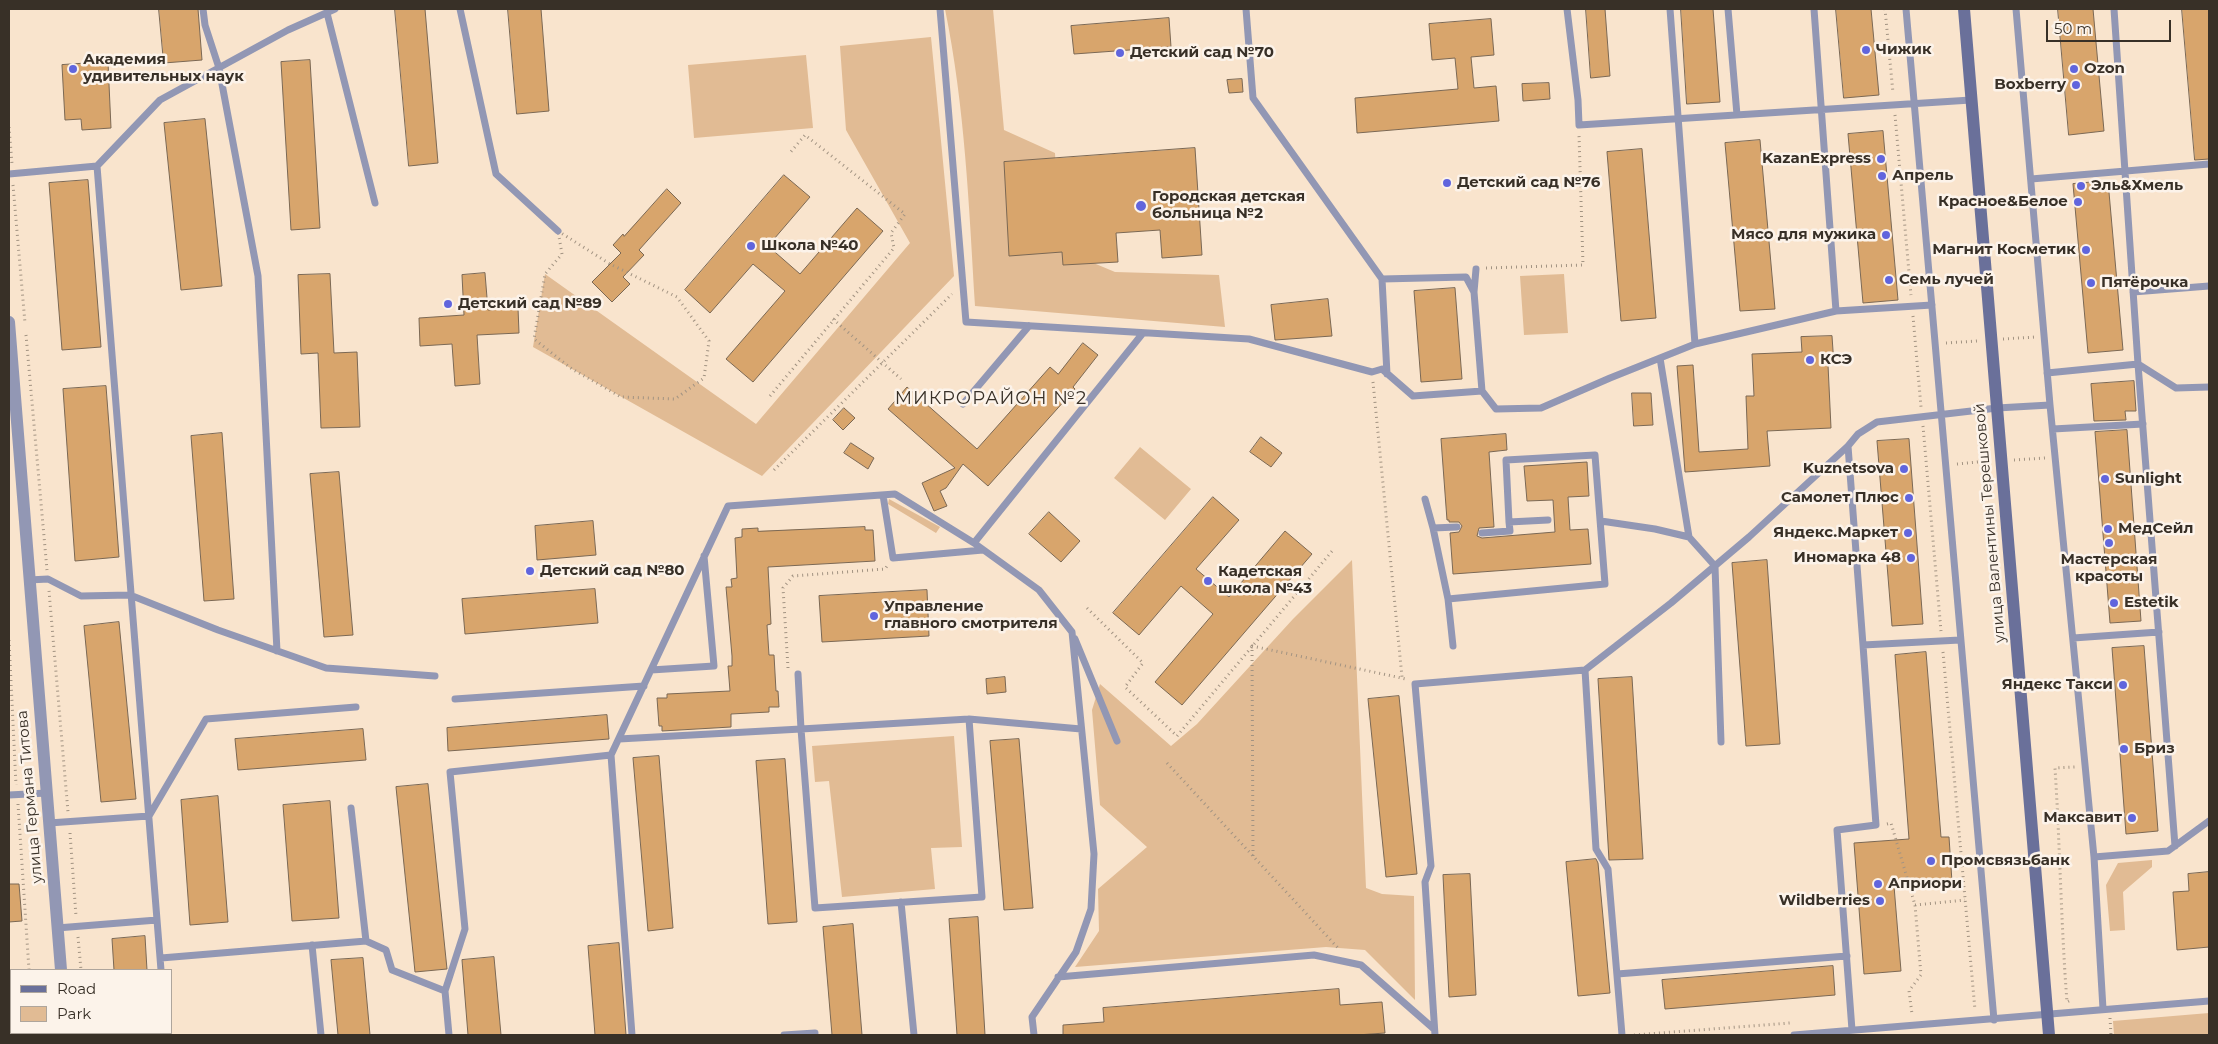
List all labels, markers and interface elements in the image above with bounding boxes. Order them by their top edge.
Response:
scale bar [2048,10,2173,42]
text: 50 m [2054,19,2092,38]
place label: Чижик [1876,41,1932,59]
place label: Детский сад №70 [1130,44,1274,62]
marker: Чижик [1860,44,1872,56]
marker: Детский сад №70 [1114,47,1126,59]
place label: Академия удивительных наук [83,51,244,86]
place label: Ozon [2084,60,2125,78]
marker: Академия удивительных наук [67,63,79,75]
marker: Ozon [2068,63,2080,75]
place label: Boxberry [1994,76,2066,94]
marker: Boxberry [2070,79,2082,91]
place label: KazanExpress [1762,150,1871,168]
marker: KazanExpress [1875,153,1887,165]
place label: Апрель [1892,167,1953,185]
marker: Апрель [1876,170,1888,182]
place label: Детский сад №76 [1457,174,1600,192]
marker: Детский сад №76 [1441,177,1453,189]
place label: Эль&Хмель [2091,177,2183,195]
marker: Эль&Хмель [2075,180,2087,192]
place label: Городская детская больница №2 [1152,188,1305,223]
place label: Красное&Белое [1938,193,2068,211]
marker: Красное&Белое [2072,196,2084,208]
marker: Городская детская больница №2 [1134,199,1148,213]
place label: Мясо для мужика [1731,226,1876,244]
marker: Мясо для мужика [1880,229,1892,241]
place label: Школа №40 [761,237,858,255]
marker: Школа №40 [745,240,757,252]
place label: Магнит Косметик [1932,241,2076,259]
marker: Магнит Косметик [2080,244,2092,256]
place label: Семь лучей [1899,271,1994,289]
marker: Семь лучей [1883,274,1895,286]
place label: Пятёрочка [2101,274,2188,292]
marker: Пятёрочка [2085,277,2097,289]
place label: Детский сад №89 [458,295,602,313]
marker: Детский сад №89 [442,298,454,310]
place label: КСЭ [1820,351,1852,369]
marker: КСЭ [1804,354,1816,366]
district label: МИКРОРАЙОН №2 [893,388,1089,410]
street label: улица Валентины Терешковой [1971,402,2009,644]
place label: Kuznetsova [1803,460,1894,478]
marker: Kuznetsova [1898,463,1910,475]
place label: Sunlight [2115,470,2182,488]
marker: Sunlight [2099,473,2111,485]
place label: Самолет Плюс [1781,489,1899,507]
marker: Самолет Плюс [1903,492,1915,504]
place label: МедСейл [2118,520,2193,538]
marker: МедСейл [2102,523,2114,535]
place label: Яндекс.Маркет [1773,524,1898,542]
marker: Яндекс.Маркет [1902,527,1914,539]
marker: Мастерская красоты [2103,537,2115,549]
place label: Иномарка 48 [1794,549,1901,567]
place label: Мастерская красоты [2061,551,2157,586]
marker: Иномарка 48 [1905,552,1917,564]
place label: Детский сад №80 [540,562,685,580]
place label: Кадетская школа №43 [1218,563,1312,598]
marker: Детский сад №80 [524,565,536,577]
marker: Кадетская школа №43 [1202,575,1214,587]
place label: Estetik [2124,594,2179,612]
marker: Estetik [2108,597,2120,609]
place label: Управление главного смотрителя [884,598,1058,633]
marker: Управление главного смотрителя [868,610,880,622]
place label: Яндекс Такси [2002,676,2113,694]
marker: Яндекс Такси [2117,679,2129,691]
street label: улица Германа Титова [13,710,47,884]
place label: Бриз [2134,740,2175,758]
marker: Бриз [2118,743,2130,755]
place label: Максавит [2043,809,2122,827]
marker: Максавит [2126,812,2138,824]
place label: Промсвязьбанк [1941,852,2070,870]
marker: Промсвязьбанк [1925,855,1937,867]
place label: Априори [1888,875,1962,893]
marker: Априори [1872,878,1884,890]
place label: Wildberries [1779,892,1870,910]
marker: Wildberries [1874,895,1886,907]
legend [10,969,172,1034]
text: Road [57,979,96,998]
text: Park [57,1004,91,1023]

